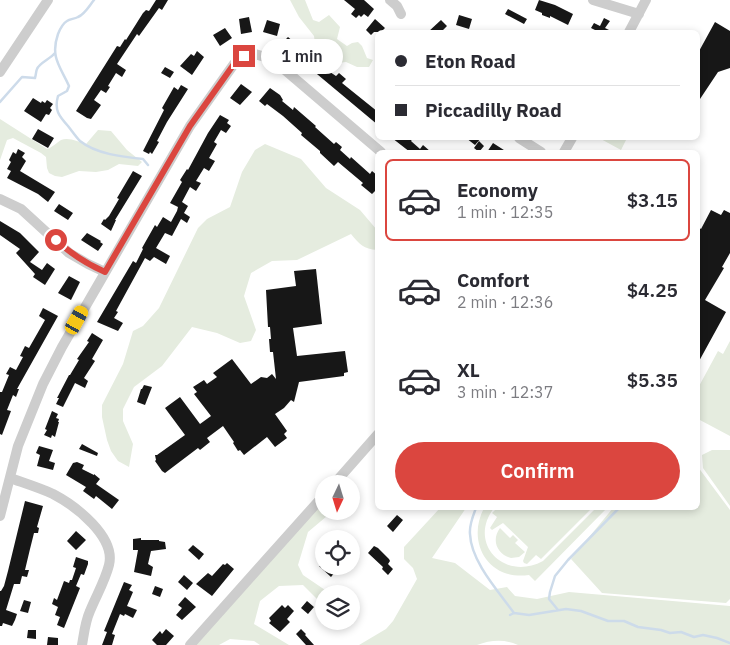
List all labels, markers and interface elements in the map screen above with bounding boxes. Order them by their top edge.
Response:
callout: 1 min [262,38,344,74]
route end [233,45,255,67]
text: 1 min [281,46,323,66]
text: Eton Road [425,49,516,73]
text: Piccadilly Road [425,98,562,122]
icon: car [397,178,442,223]
text: Economy [457,178,538,202]
text: $3.15 [627,188,678,212]
text: 1 min · 12:35 [457,202,553,222]
route start [45,229,67,251]
icon: car [397,268,442,313]
text: Comfort [457,268,530,292]
text: $4.25 [627,278,678,302]
text: 2 min · 12:36 [457,292,553,312]
car [63,303,90,337]
icon: car [397,358,442,403]
text: XL [457,358,480,382]
text: $5.35 [627,368,678,392]
text: 3 min · 12:37 [457,382,553,402]
button: Confirm [395,442,680,500]
north arrow [315,475,360,520]
map controls [315,475,360,630]
button: locate [315,530,360,575]
button: layers [315,585,360,630]

